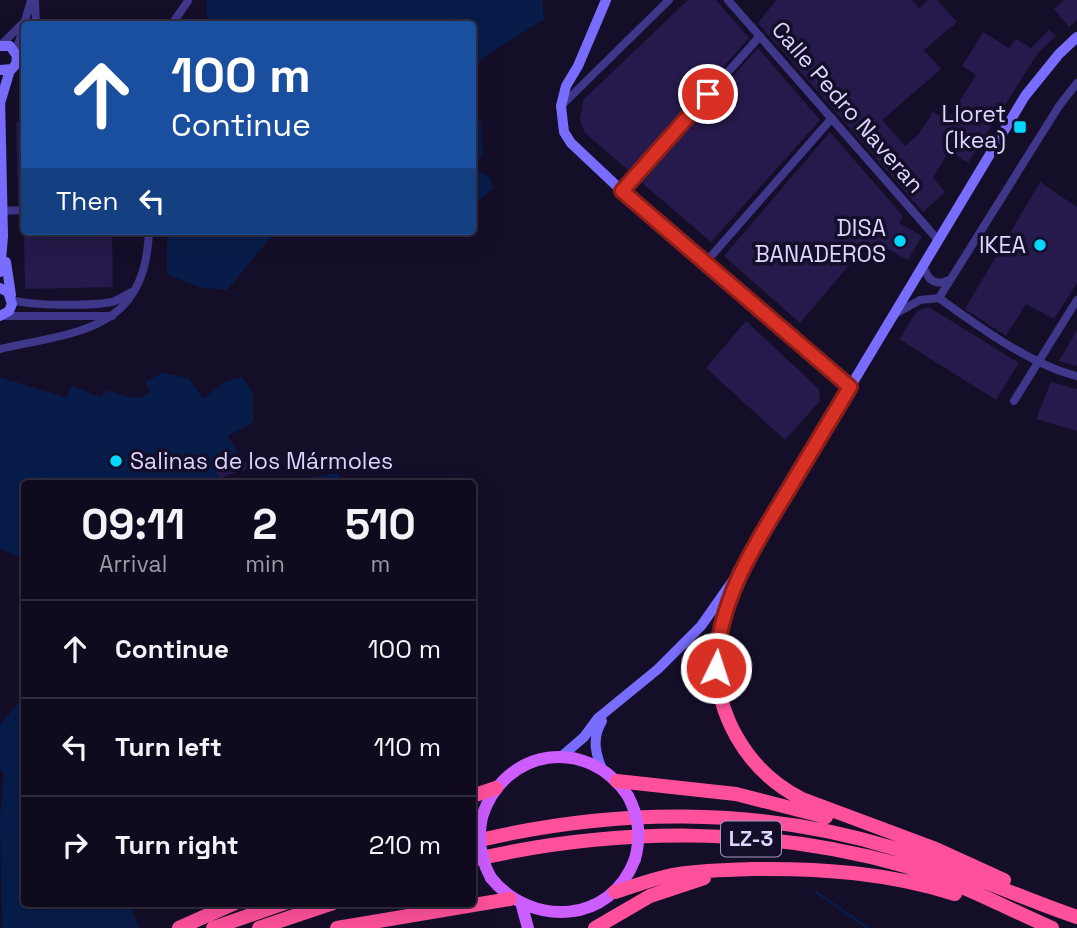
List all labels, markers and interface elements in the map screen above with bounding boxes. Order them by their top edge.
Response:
street label: Calle Pedro Naveran [765,15,931,199]
text: 100 m [171,44,311,106]
icon: ahead [56,49,147,140]
pin [678,64,738,124]
icon: arrive [689,75,727,113]
place label: Lloret (Ikea) [942,99,1006,155]
text: Continue [171,105,311,145]
marker: Lloret (Ikea) [1012,119,1028,135]
icon: left [133,182,171,220]
text: Then [56,184,119,218]
place label: DISA BANADEROS [754,213,886,269]
place label: IKEA [979,230,1026,260]
marker: DISA BANADEROS [892,233,908,249]
marker: IKEA [1032,237,1048,253]
place label: Salinas de los Mármoles [130,446,393,476]
marker: Salinas de los Mármoles [108,453,124,469]
text: 09:11 [81,498,185,551]
text: 2 [253,498,277,551]
text: 510 [345,498,416,551]
text: Arrival [99,549,167,579]
text: min [245,549,285,579]
text: m [370,549,390,579]
icon: ahead [56,630,94,668]
position arrow [679,631,753,705]
text: Continue [115,632,229,666]
text: 100 m [368,632,441,666]
icon: left [56,728,94,766]
text: Turn left [115,730,222,764]
text: 110 m [374,730,441,764]
road number: LZ-3 [721,822,781,856]
icon: right [56,826,94,864]
text: Turn right [115,828,239,862]
text: 210 m [369,828,441,862]

